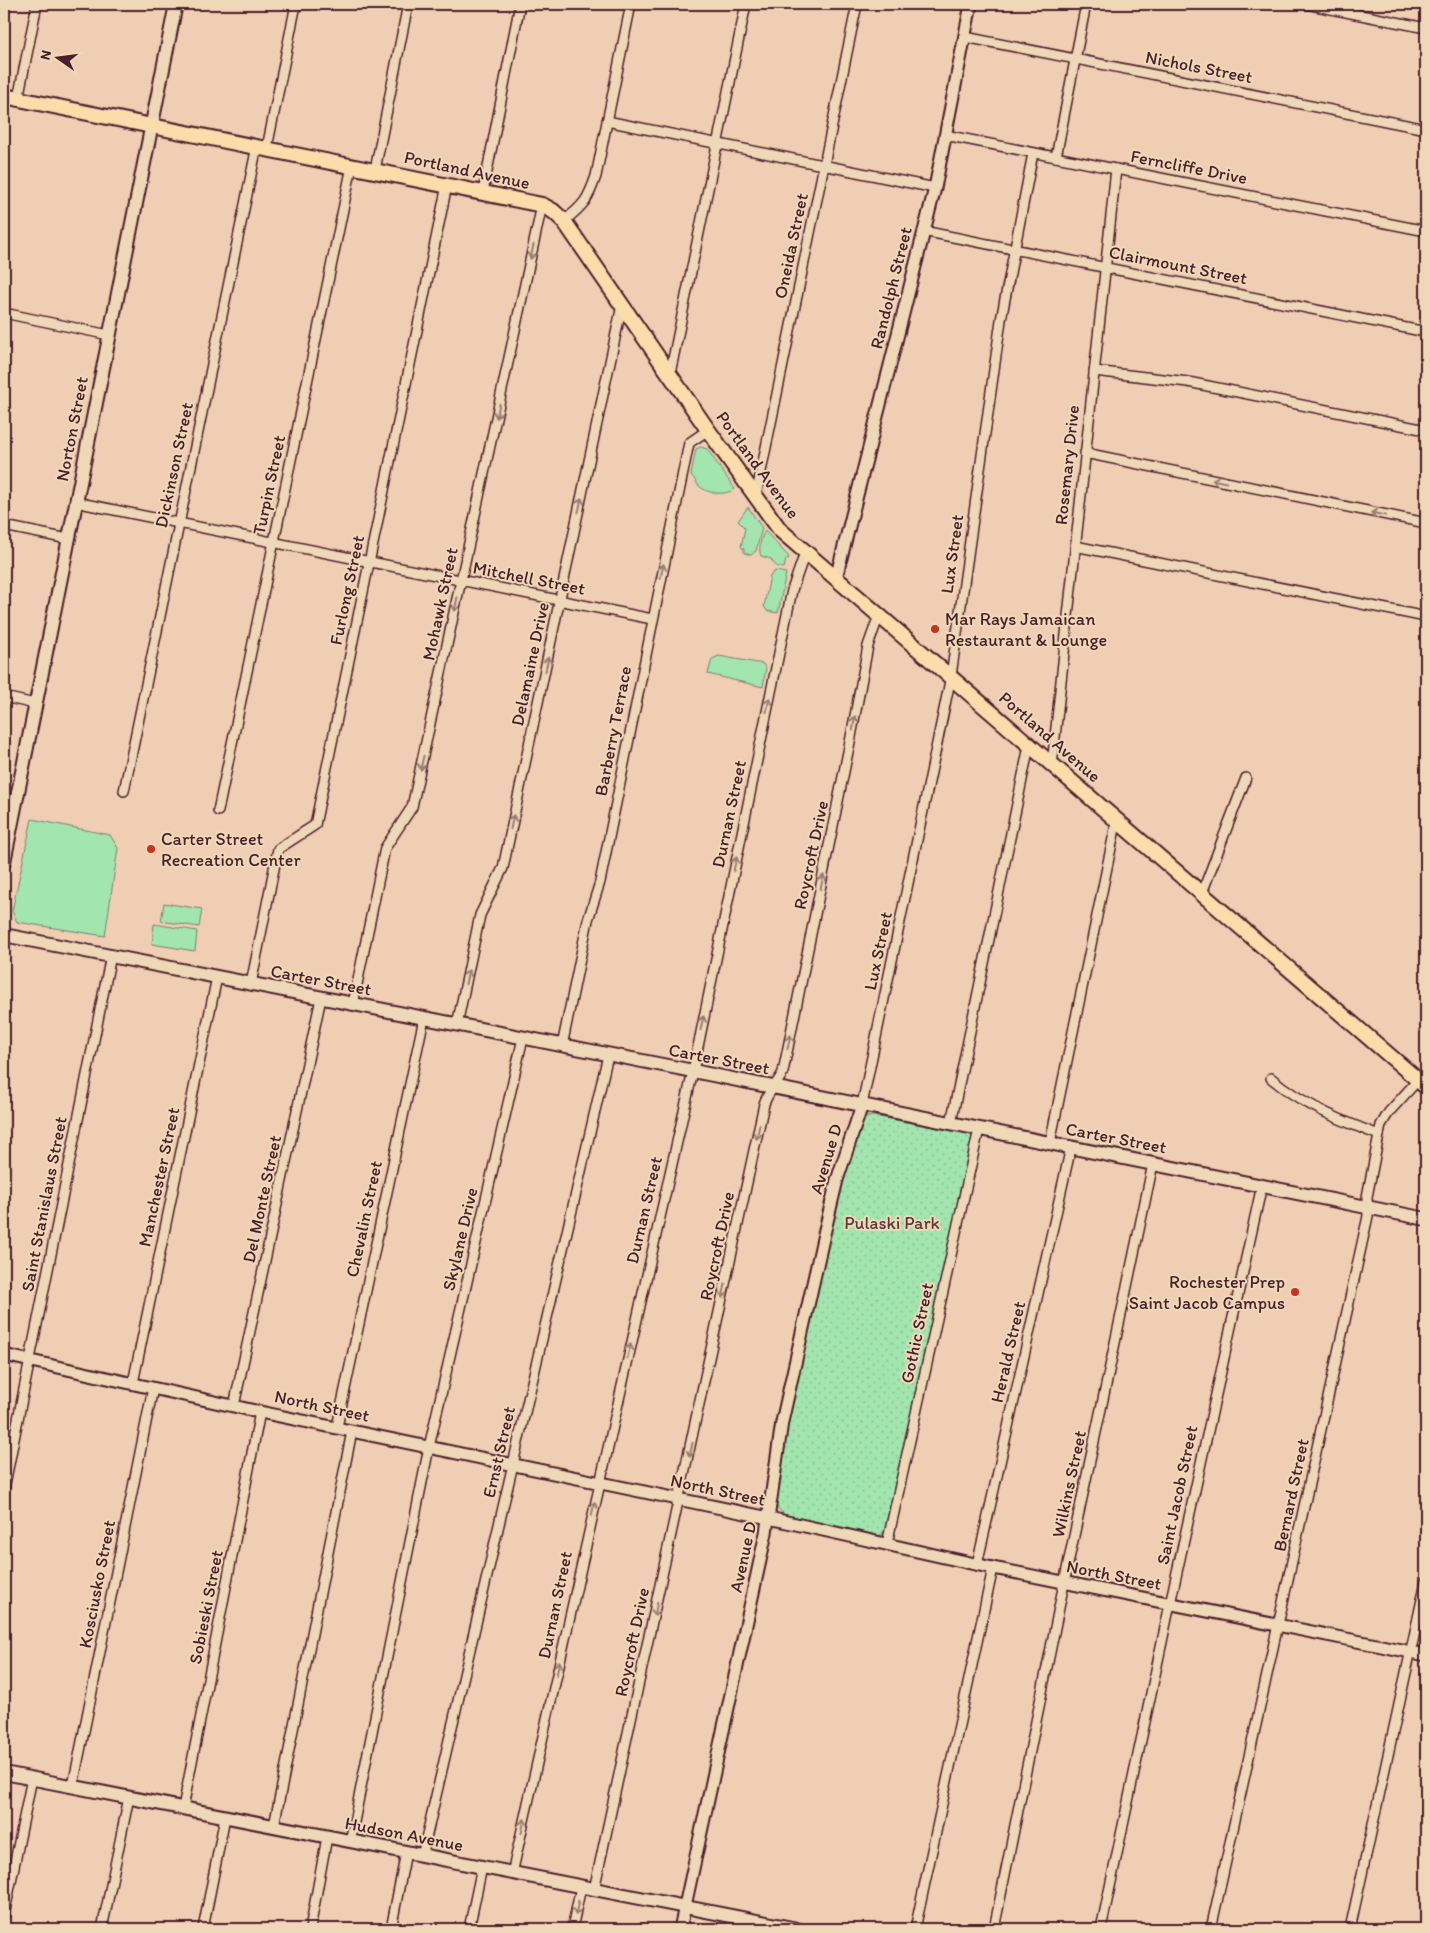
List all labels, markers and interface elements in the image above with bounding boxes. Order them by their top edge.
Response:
north arrow [32,32,82,82]
street label: Nichols Street [1144,46,1255,88]
text: N [36,48,55,62]
street label: Ferncliffe Drive [1129,145,1249,189]
street label: Portland Avenue [402,146,532,194]
street label: Oneida Street [769,191,813,301]
street label: Randolph Street [865,224,917,351]
street label: Clairmount Street [1107,241,1249,289]
one-way arrow [527,244,536,260]
street label: Norton Street [51,374,93,483]
street label: Dickinson Street [150,400,198,530]
one-way arrow [493,403,502,419]
street label: Rosemary Drive [1050,404,1084,526]
street label: Portland Avenue [712,407,804,523]
street label: Turpin Street [248,433,290,537]
one-way arrow [1212,476,1228,485]
one-way arrow [576,497,586,513]
one-way arrow [1371,508,1387,518]
street label: Lux Street [936,513,968,595]
street label: Furlong Street [325,533,369,647]
street label: Mohawk Street [417,545,463,663]
street label: Mitchell Street [471,556,587,600]
one-way arrow [658,564,667,580]
one-way arrow [451,596,460,612]
street label: Delamaine Drive [506,600,554,728]
place label: Mar Rays Jamaican Restaurant & Lounge [945,608,1107,651]
marker: Mar Rays Jamaican Restaurant & Lounge [929,623,941,635]
one-way arrow [543,656,552,672]
street label: Barberry Terrace [590,664,636,798]
street label: Portland Avenue [995,687,1105,787]
one-way arrow [764,697,773,713]
one-way arrow [849,715,859,731]
one-way arrow [417,755,426,771]
street label: Durnan Street [707,758,751,870]
street label: Roycroft Drive [789,799,833,911]
one-way arrow [508,815,518,831]
place label: Carter Street Recreation Center [161,828,301,871]
marker: Carter Street Recreation Center [145,843,157,855]
one-way arrow [731,857,740,873]
one-way arrow [817,875,827,891]
street label: Lux Street [859,909,897,992]
street label: Carter Street [269,959,374,1001]
one-way arrow [463,970,472,986]
one-way arrow [698,1016,708,1032]
one-way arrow [785,1034,794,1050]
street label: Carter Street [667,1038,772,1080]
street label: Manchester Street [133,1105,185,1249]
street label: Saint Stanislaus Street [16,1114,72,1293]
street label: Carter Street [1064,1117,1169,1159]
street label: Avenue D [805,1121,847,1197]
one-way arrow [753,1123,762,1139]
street label: Del Monte Street [238,1133,286,1265]
street label: Durnan Street [621,1154,667,1266]
street label: Chevalin Street [341,1158,387,1279]
street label: Skylane Drive [437,1185,483,1293]
street label: Roycroft Drive [695,1190,739,1302]
park label: Pulaski Park [844,1212,940,1234]
place label: Rochester Prep Saint Jacob Campus [1129,1271,1285,1314]
street label: Gothic Street [896,1280,938,1385]
one-way arrow [719,1282,729,1298]
marker: Rochester Prep Saint Jacob Campus [1289,1286,1301,1298]
street label: Herald Street [986,1299,1030,1405]
one-way arrow [625,1343,634,1359]
street label: North Street [273,1385,372,1427]
street label: Ernst Street [478,1404,520,1500]
street label: Saint Jacob Street [1152,1423,1203,1567]
street label: Wilkins Street [1047,1428,1091,1540]
street label: Bernard Street [1268,1436,1314,1553]
one-way arrow [685,1441,695,1457]
street label: North Street [669,1469,768,1511]
one-way arrow [589,1501,598,1517]
street label: Kosciusko Street [74,1518,120,1650]
street label: Avenue D [725,1519,761,1595]
street label: Sobieski Street [184,1548,228,1666]
street label: Durnan Street [533,1549,577,1661]
street label: North Street [1065,1555,1164,1595]
street label: Roycroft Drive [610,1586,654,1698]
one-way arrow [651,1600,660,1616]
one-way arrow [554,1660,563,1676]
street label: Hudson Avenue [343,1812,465,1856]
one-way arrow [519,1819,528,1835]
one-way arrow [571,1900,581,1916]

